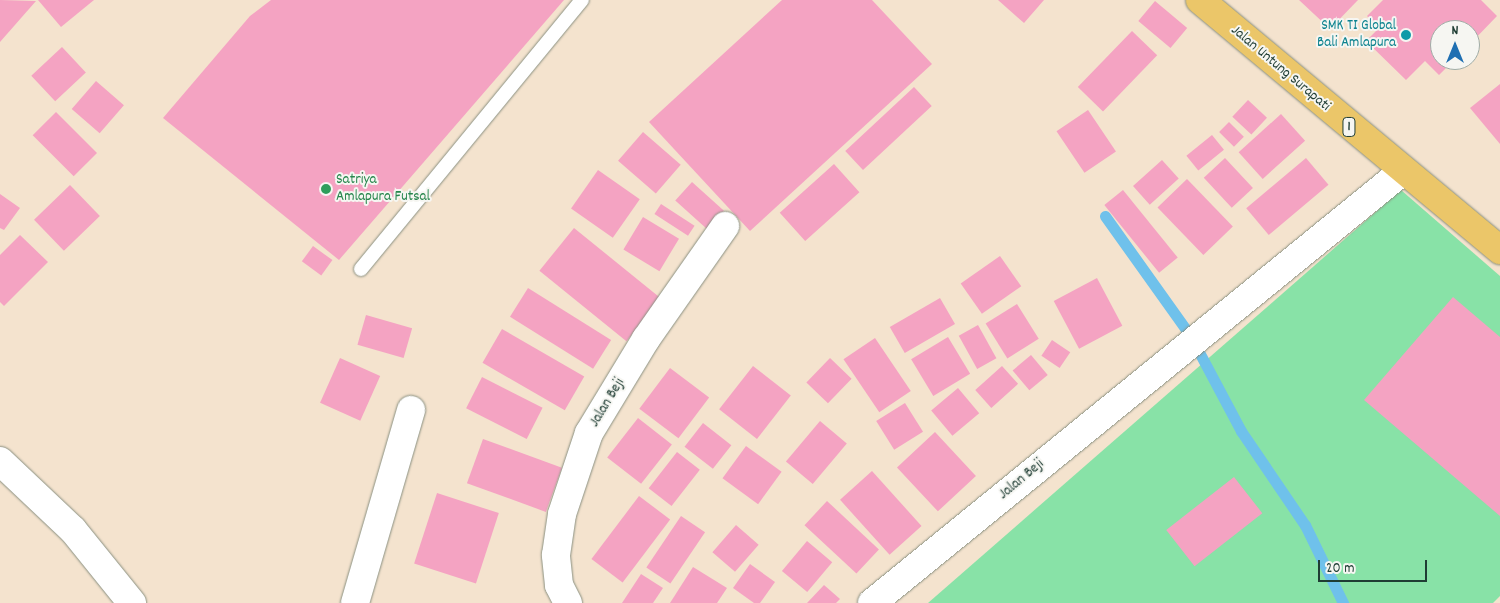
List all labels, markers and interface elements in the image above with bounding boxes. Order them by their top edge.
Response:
place label: SMK TI Global Bali Amlapura [1317,17,1396,52]
north arrow [1430,20,1480,70]
text: N [1452,21,1458,41]
street label: Jalan Untung Surapati [1227,22,1333,116]
marker: SMK TI Global Bali Amlapura [1400,29,1412,41]
road number: 1 [1342,115,1356,138]
place label: Satriya Amlapura Futsal [336,171,430,206]
marker: Satriya Amlapura Futsal [320,183,332,195]
street label: Jalan Beji [586,375,630,431]
street label: Jalan Beji [996,456,1048,504]
scale bar [1320,550,1429,582]
text: 20 m [1326,558,1354,580]

